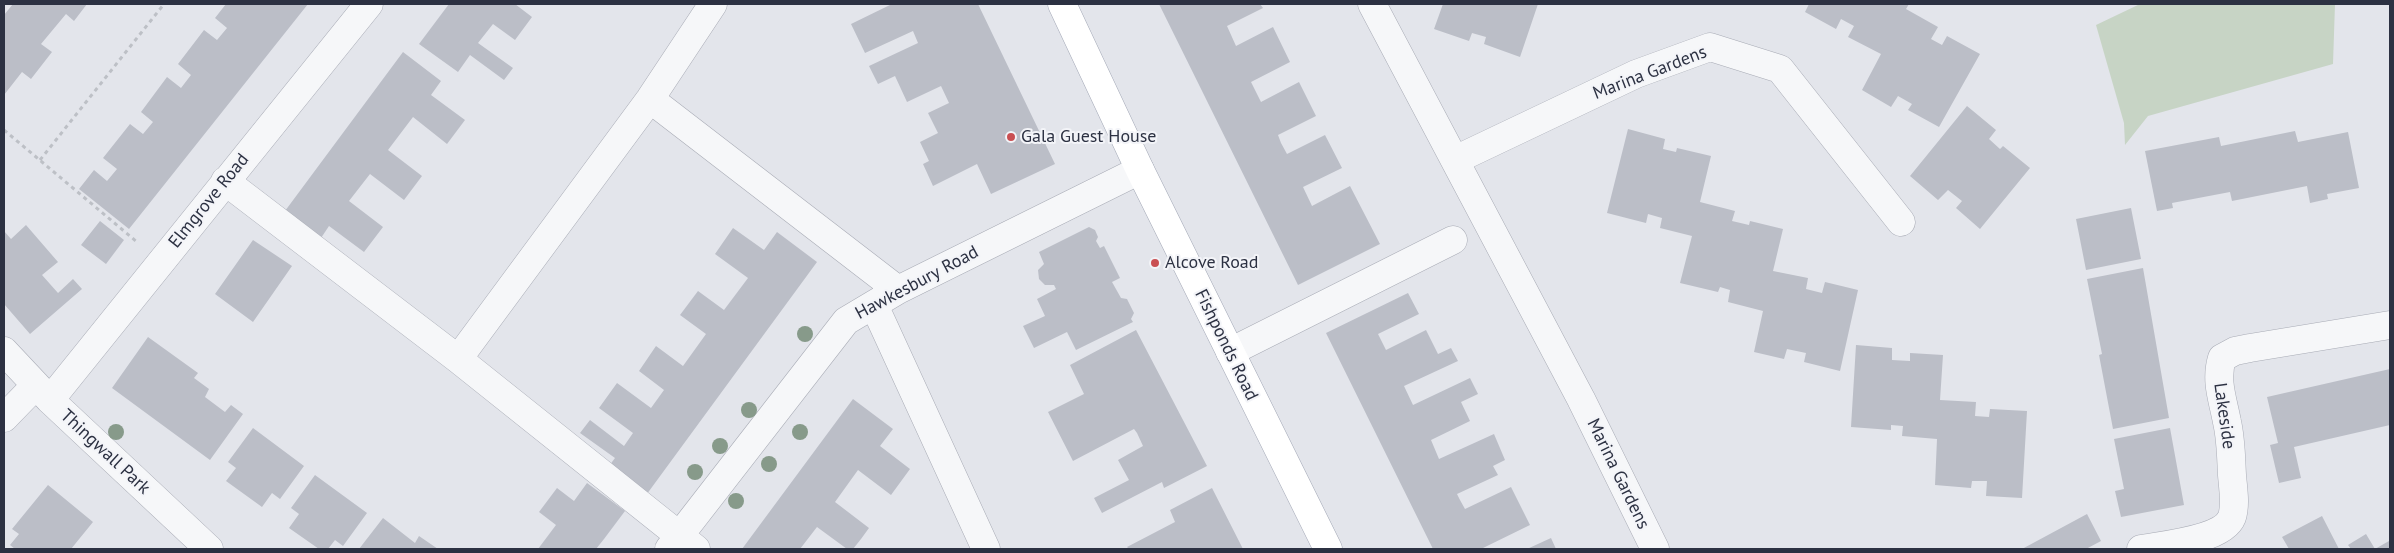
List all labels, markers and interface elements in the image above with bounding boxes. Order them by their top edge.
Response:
street label: Marina Gardens [1590,41,1710,105]
place label: Gala Guest House [1021,126,1156,148]
marker: Gala Guest House [1005,131,1017,143]
street label: Elmgrove Road [164,149,254,253]
street label: Hawkesbury Road [852,241,982,325]
place label: Alcove Road [1165,252,1258,274]
marker: Alcove Road [1149,257,1161,269]
street label: Fishponds Road [1190,286,1262,404]
street label: Lakeside [2209,381,2239,451]
street label: Thingwall Park [56,405,154,499]
street label: Marina Gardens [1582,415,1654,533]

